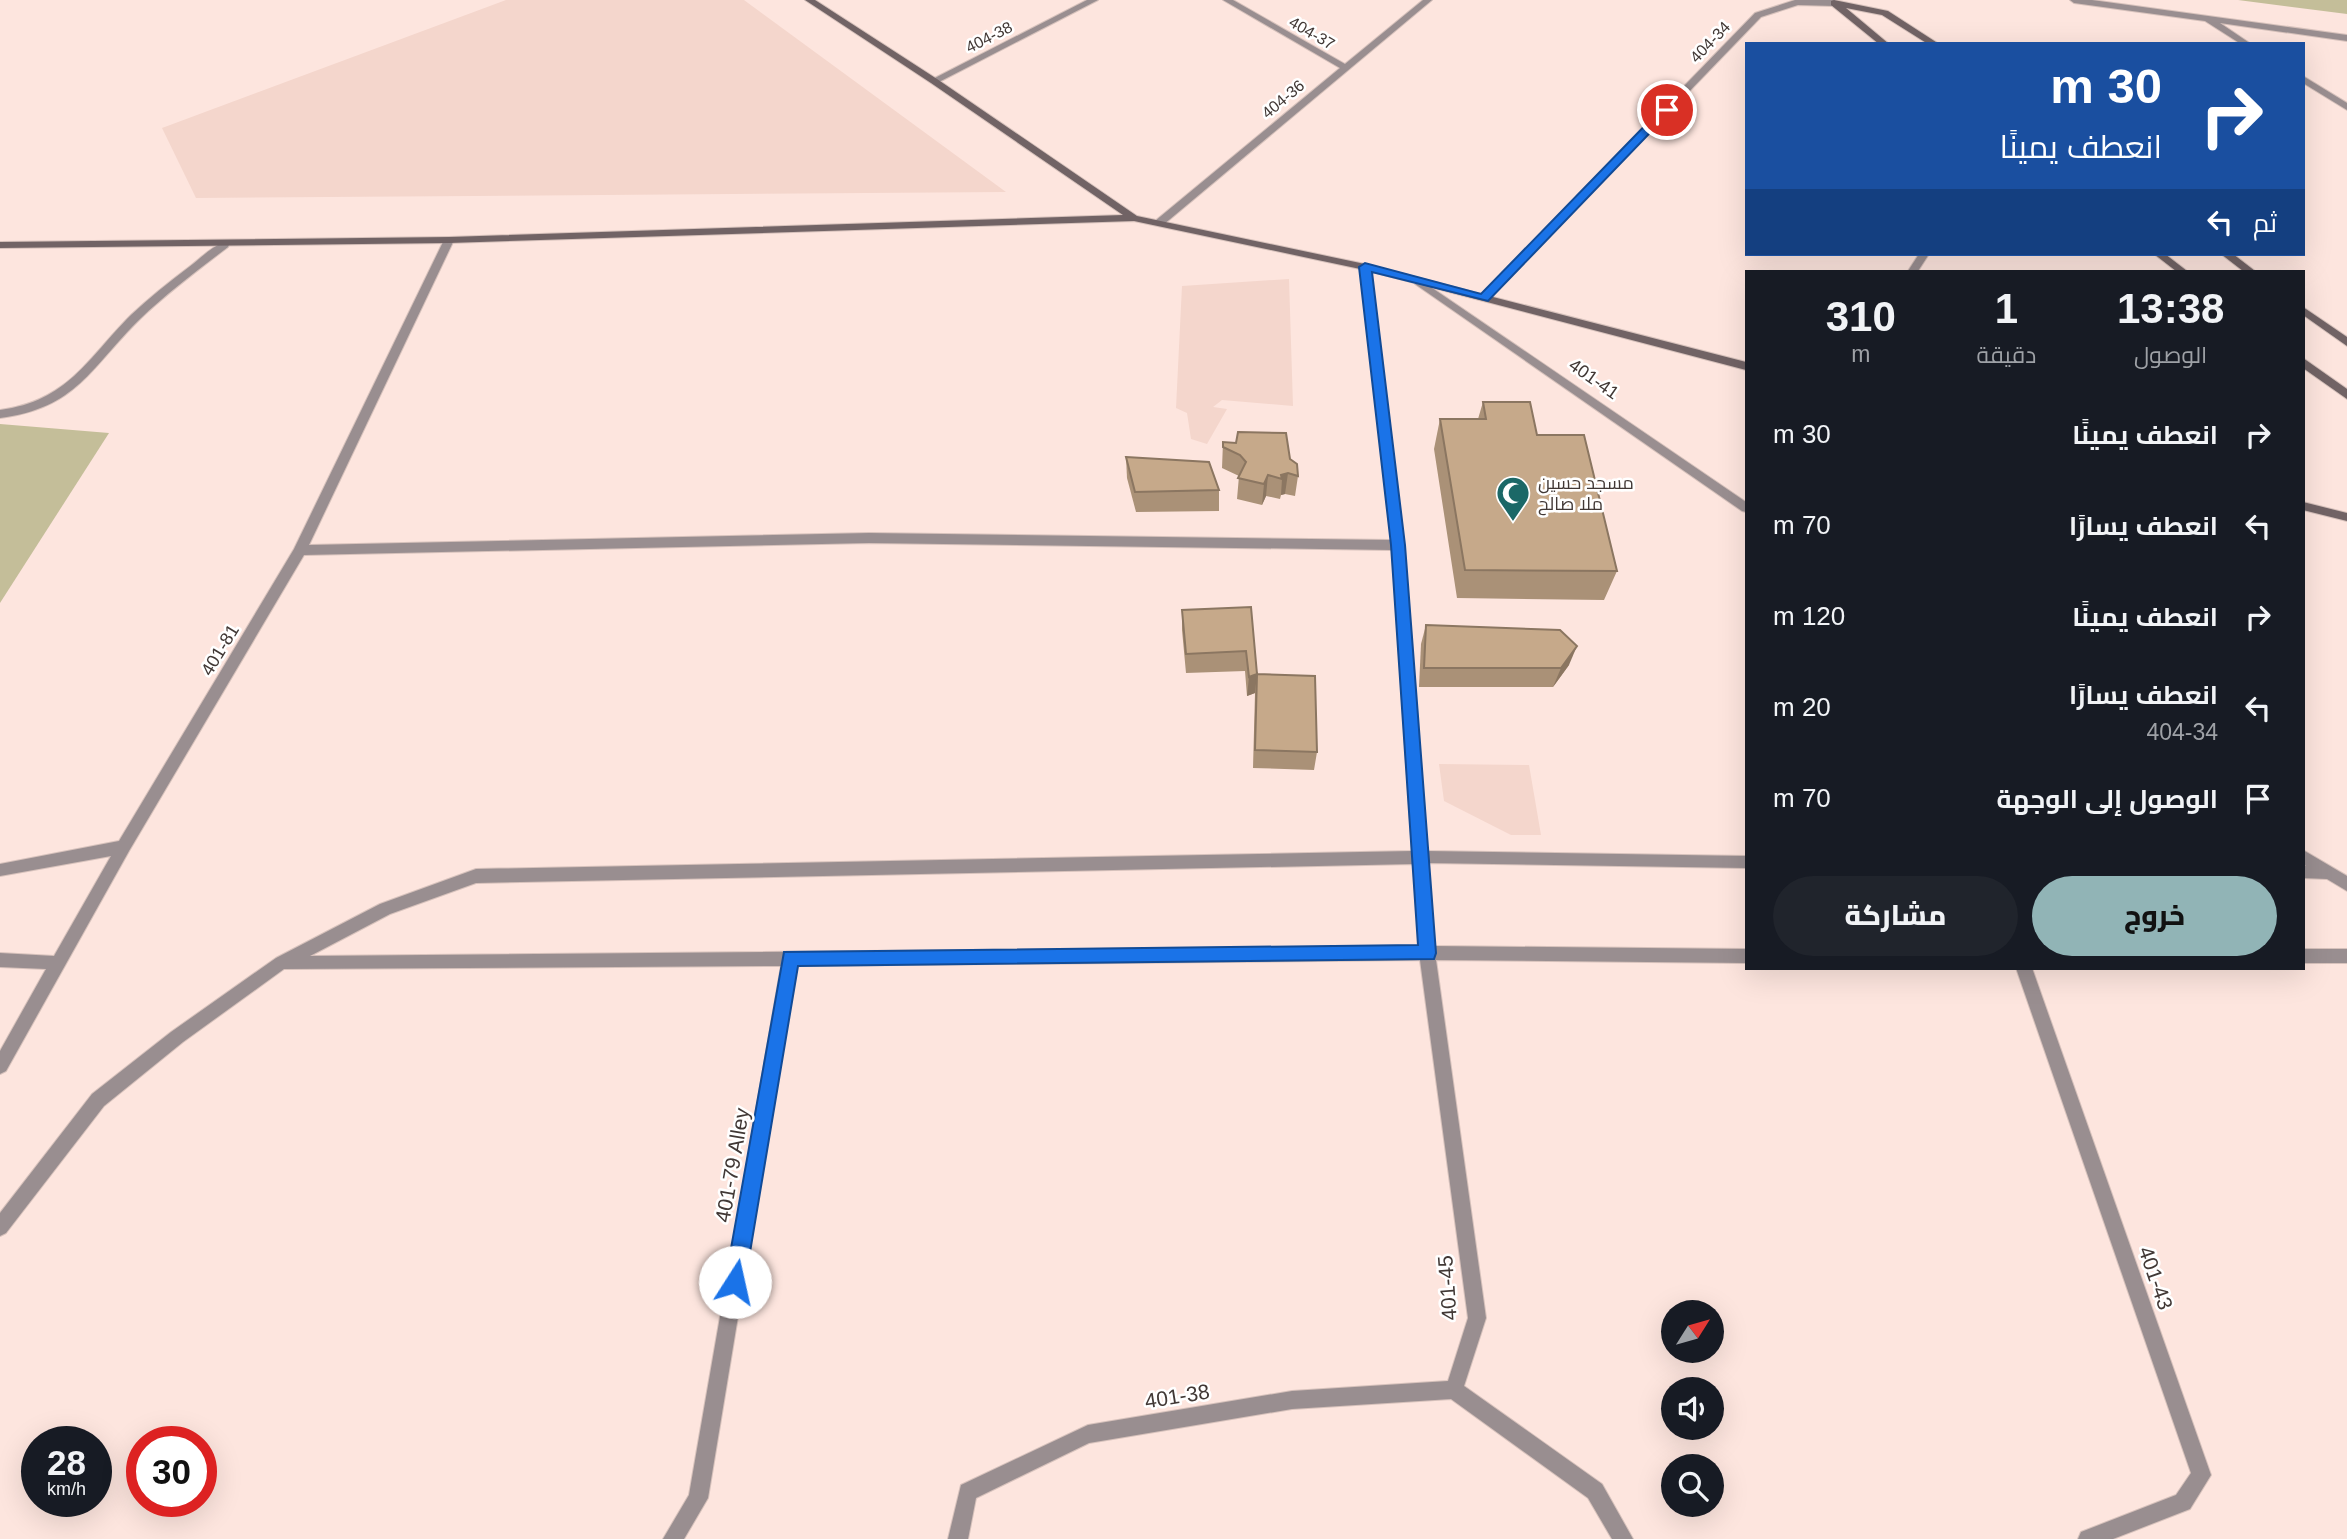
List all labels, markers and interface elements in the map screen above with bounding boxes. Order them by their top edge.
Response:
street label: 404-37 [1286,13,1338,53]
street label: 404-38 [963,18,1015,56]
street label: 404-34 [1687,18,1733,66]
text: 30 m [2050,59,2162,113]
icon: right [2186,70,2277,161]
street label: 404-36 [1258,76,1308,122]
pin [1637,80,1697,140]
icon: arrive [1648,91,1686,129]
text: انعطف يمينًا [1999,129,2162,165]
icon: left [2201,203,2239,241]
text: ثم [2253,208,2277,238]
text: 1 [1995,285,2018,332]
text: 13:38 [2117,285,2224,332]
text: 310 [1826,293,1896,340]
text: m [1851,341,1870,367]
text: دقيقة [1976,342,2036,368]
text: الوصول [2134,342,2207,368]
street label: 401-41 [1565,355,1623,403]
icon: right [2239,416,2277,454]
text: 30 m [1773,419,1831,449]
text: انعطف يمينًا [2072,420,2218,450]
place label: مسجد حسین ملا صالح [1538,473,1634,516]
mosque icon: مسجد حسین ملا صالح [1494,474,1532,523]
icon: left [2239,507,2277,545]
text: 70 m [1773,510,1831,540]
text: انعطف يسارًا [2069,511,2218,541]
icon: right [2239,598,2277,636]
text: 120 m [1773,601,1845,631]
text: انعطف يمينًا [2072,602,2218,632]
street label: 401-81 [197,621,243,679]
text: انعطف يسارًا [2069,680,2218,710]
icon: left [2239,689,2277,727]
text: 20 m [1773,692,1831,722]
text: 404-34 [2146,719,2218,745]
icon: arrive [2239,780,2277,818]
text: 70 m [1773,783,1831,813]
text: الوصول إلى الوجهة [1996,784,2218,814]
button: مشاركة [1773,876,2018,956]
button: خروج [2032,876,2277,956]
street label: 401-79 Alley [711,1106,753,1224]
street label: 401-43 [2134,1243,2178,1313]
position arrow [698,1245,772,1319]
street label: 401-45 [1433,1255,1461,1321]
north arrow [1661,1300,1724,1363]
map controls [1661,1300,1724,1517]
button: sound [1661,1377,1724,1440]
street label: 401-38 [1143,1380,1211,1412]
speed limit sign: 30 [126,1426,217,1517]
text: 28 [47,1443,86,1482]
button: search [1661,1454,1724,1517]
text: km/h [47,1479,86,1499]

